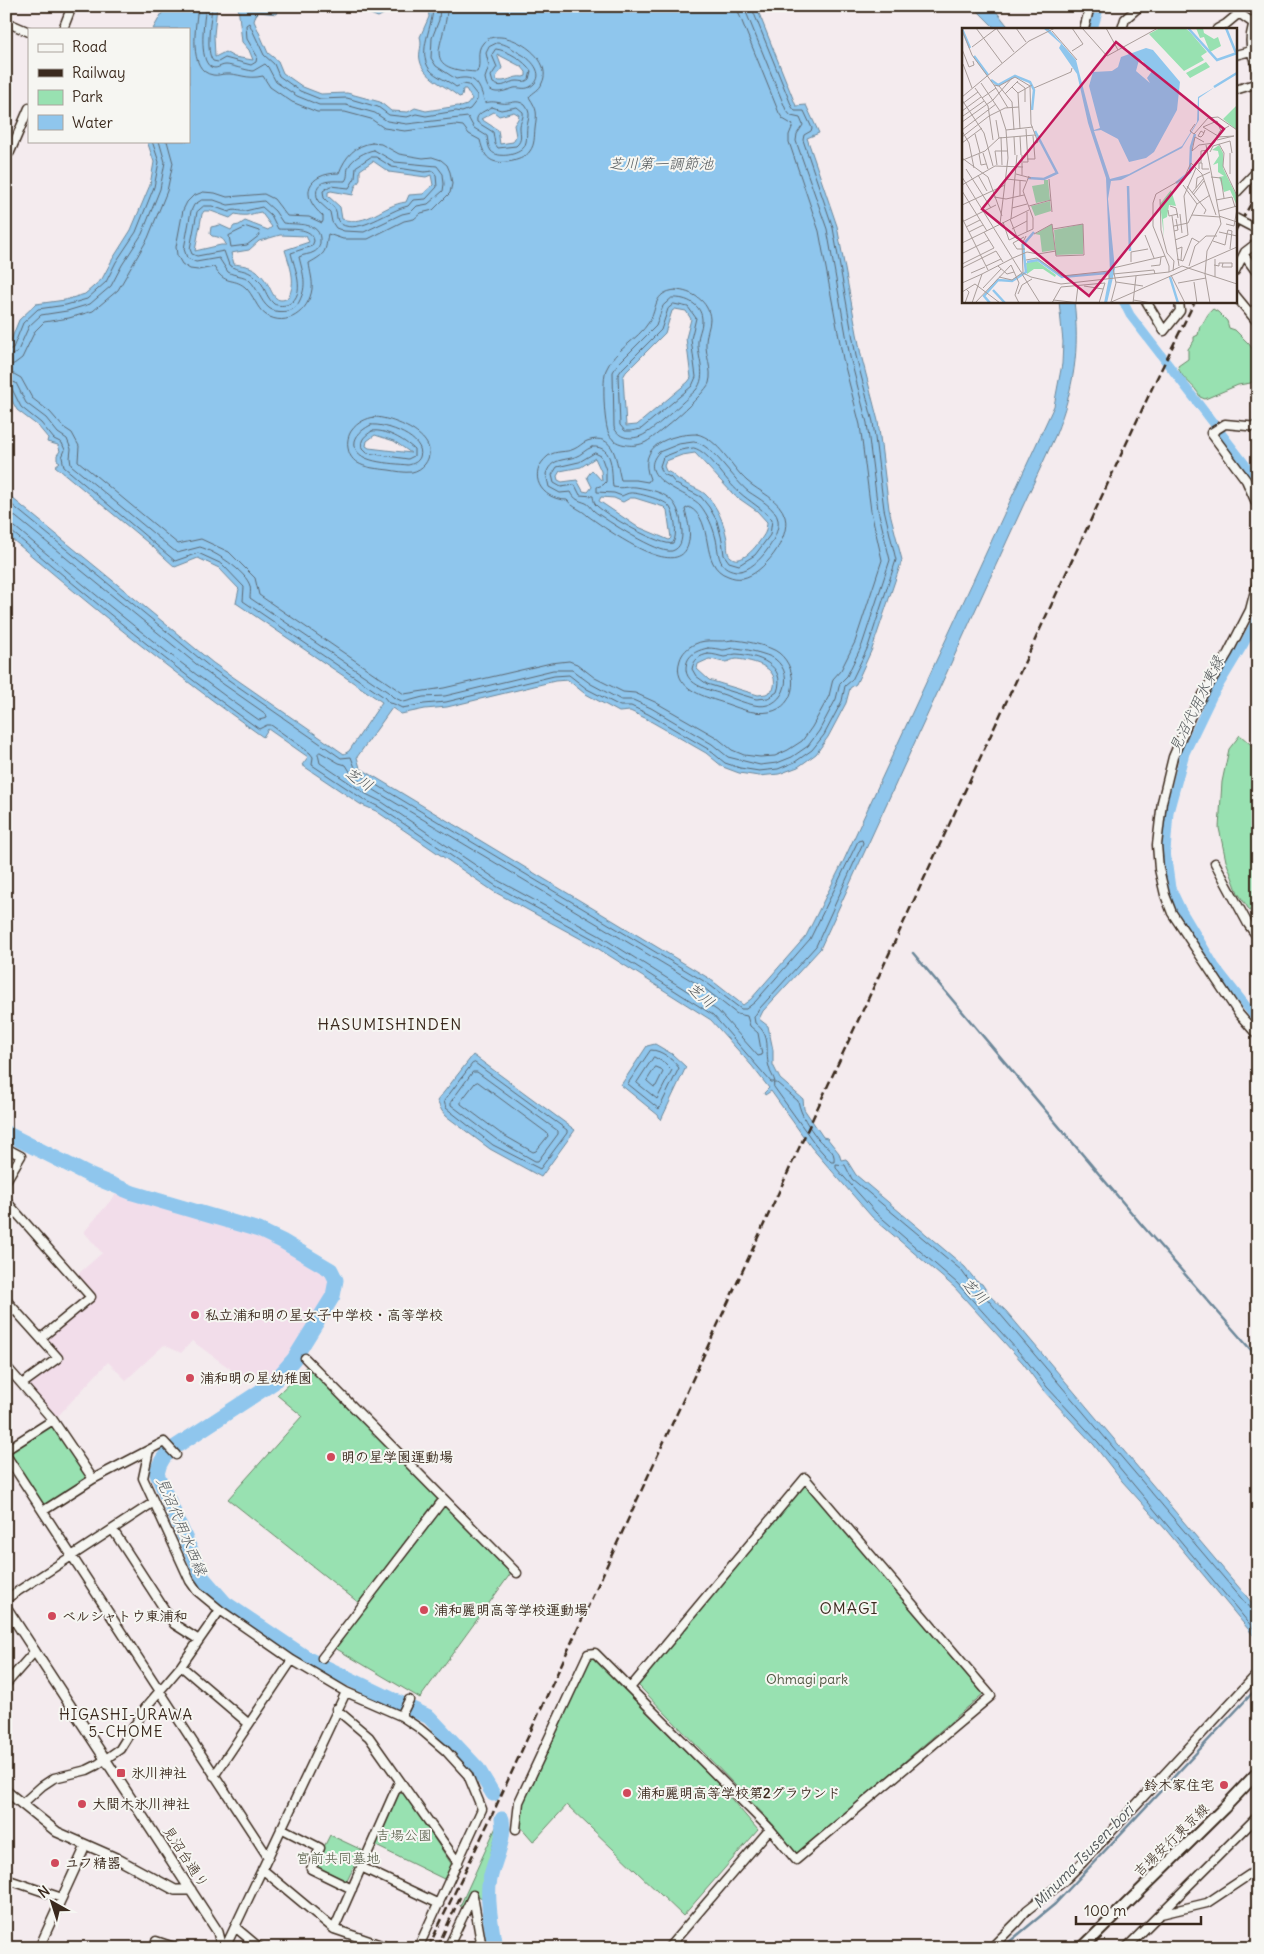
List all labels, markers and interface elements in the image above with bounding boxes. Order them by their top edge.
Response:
legend [28,28,190,142]
inset map [962,28,1236,302]
text: Road [72,37,107,56]
text: Railway [72,63,126,82]
text: Park [72,87,103,106]
text: Water [72,113,113,132]
water label: 芝川第一調節池 [608,154,714,173]
water label: 見沼代用水東縁 [1164,652,1228,755]
water label: 芝川 [341,763,377,795]
water label: 芝川 [683,978,719,1012]
district label: HASUMISHINDEN [318,1014,462,1034]
water label: 芝川 [958,1274,992,1308]
place label: 私立浦和明の星女子中学校・高等学校 [205,1306,443,1324]
marker: 私立浦和明の星女子中学校・高等学校 [189,1309,201,1321]
place label: 浦和明の星幼稚園 [200,1369,312,1387]
marker: 浦和明の星幼稚園 [184,1372,196,1384]
place label: 明の星学園運動場 [341,1448,453,1466]
marker: 明の星学園運動場 [325,1451,337,1463]
water label: 見沼代用水西縁 [153,1474,212,1579]
district label: OMAGI [819,1598,879,1618]
place label: 浦和麗明高等学校運動場 [434,1601,588,1619]
marker: 浦和麗明高等学校運動場 [418,1604,430,1616]
place label: ベルシャトウ東浦和 [62,1607,187,1625]
marker: ベルシャトウ東浦和 [46,1610,58,1622]
park label: Ohmagi park [766,1670,848,1688]
district label: HIGASHI-URAWA 5-CHOME [59,1705,193,1741]
place label: 氷川神社 [131,1764,187,1782]
marker: 氷川神社 [115,1767,127,1779]
place label: 鈴木家住宅 [1144,1776,1214,1794]
marker: 鈴木家住宅 [1218,1779,1230,1791]
place label: 浦和麗明高等学校第2グラウンド [637,1784,841,1802]
marker: 浦和麗明高等学校第2グラウンド [621,1787,633,1799]
place label: 大間木氷川神社 [92,1795,190,1813]
marker: 大間木氷川神社 [76,1798,88,1810]
water label: Minuma Tsusen-bori [1029,1799,1138,1912]
street label: 吉場安行東京線 [1130,1799,1212,1881]
street label: 見沼台通り [159,1823,213,1891]
park label: 吉場公園 [376,1826,432,1844]
park label: 宮前共同墓地 [296,1849,380,1867]
place label: ユフ精器 [65,1854,121,1872]
marker: ユフ精器 [49,1857,61,1869]
north arrow [28,1876,78,1926]
text: N [34,1882,53,1902]
scale bar [1076,1894,1202,1926]
text: 100 m [1084,1901,1126,1920]

